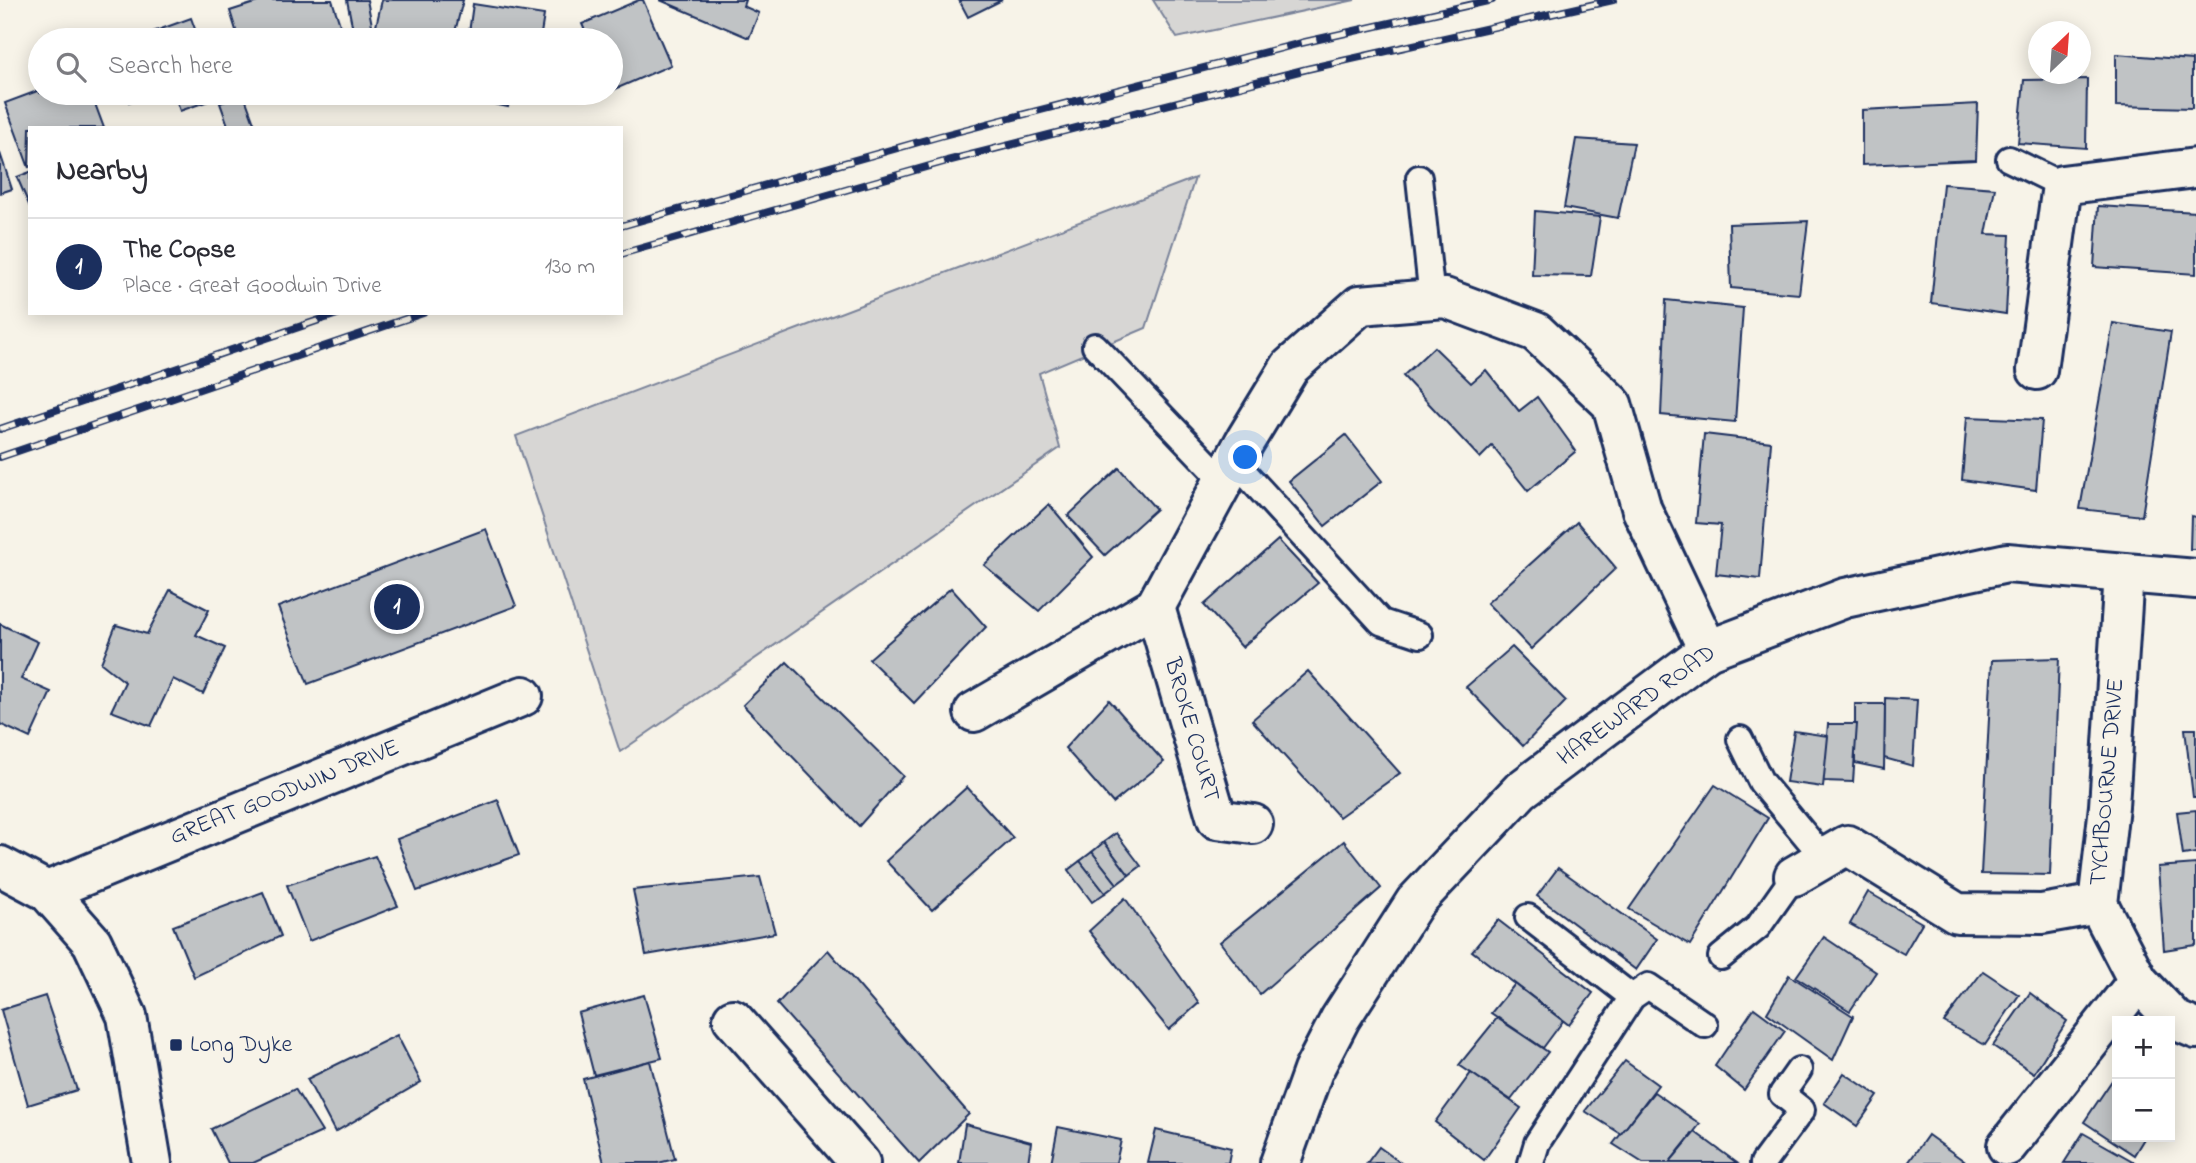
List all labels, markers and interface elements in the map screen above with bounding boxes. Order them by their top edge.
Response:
north arrow [2028,21,2091,84]
search box [28,28,623,105]
icon: search [52,48,90,86]
text: Search here [108,48,233,86]
text: Nearby [56,150,148,194]
text: The Copse [123,232,235,270]
text: 1 [75,251,83,284]
text: 130 m [545,251,595,284]
text: Place · Great Goodwin Drive [123,270,382,303]
your location [1228,440,1262,474]
pin: 1 [374,581,420,633]
street label: HAREWARD ROAD [1550,636,1724,776]
street label: BROKE COURT [1153,653,1228,806]
street label: TYCHBOURNE DRIVE [2081,677,2135,887]
street label: GREAT GOODWIN DRIVE [165,731,405,855]
map controls [2112,1016,2175,1142]
button: + [2112,1016,2175,1079]
place label: Long Dyke [190,1028,292,1064]
marker: Long Dyke [168,1037,184,1053]
button: − [2112,1079,2175,1142]

